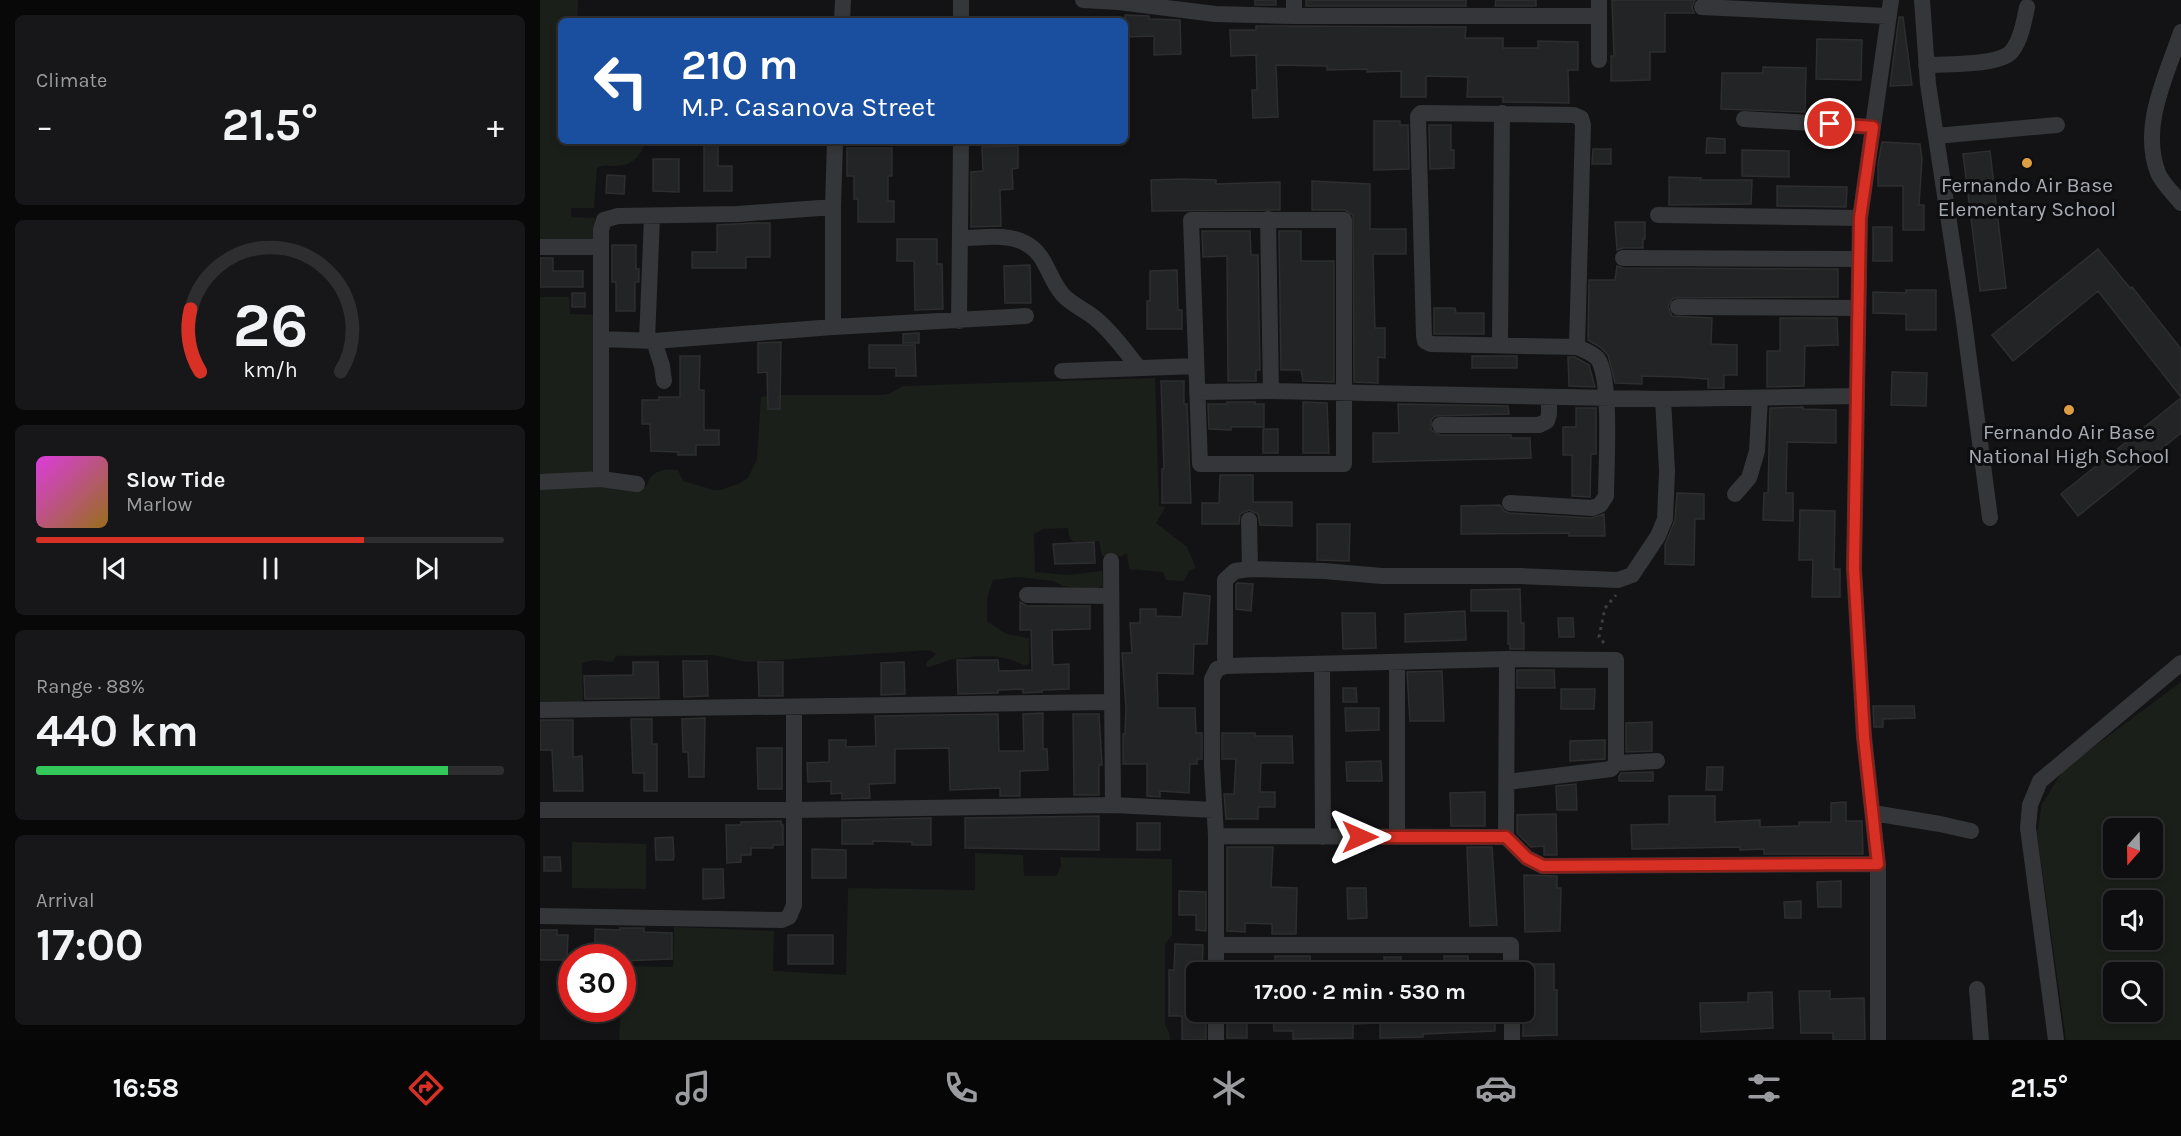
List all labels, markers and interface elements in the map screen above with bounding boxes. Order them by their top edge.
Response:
text: 210 m [681,40,798,90]
icon: left [582,42,660,120]
text: Climate [36,69,107,92]
text: M.P. Casanova Street [681,91,935,123]
pin [1804,98,1855,149]
text: 21.5° [222,99,318,151]
text: − [36,107,53,145]
text: + [487,107,504,145]
icon: arrive [1813,107,1846,140]
marker: Fernando Air Base Elementary School [2020,156,2034,170]
place label: Fernando Air Base Elementary School [1938,173,2116,221]
text: 26 [232,289,308,362]
text: km/h [243,357,297,382]
marker: Fernando Air Base National High School [2062,403,2076,417]
place label: Fernando Air Base National High School [1968,420,2170,468]
text: Slow Tide [126,467,226,493]
text: Marlow [126,493,192,516]
icon: previous [98,552,131,585]
icon: pause [254,552,287,585]
icon: next [410,552,443,585]
text: Range · 88% [36,675,145,698]
text: 440 km [36,705,199,757]
position arrow [1328,805,1392,869]
north arrow [2103,818,2163,878]
map controls [2103,818,2163,1022]
text: Arrival [36,889,95,912]
button: sound [2103,890,2163,950]
text: 17:00 [36,919,143,971]
speed limit sign: 30 [558,944,636,1022]
button: search [2103,962,2163,1022]
text: 17:00 · 2 min · 530 m [1254,979,1466,1005]
icon: directions [405,1067,447,1109]
icon: music [672,1067,714,1109]
icon: phone [940,1067,982,1109]
icon: climate [1208,1067,1250,1109]
icon: car [1475,1067,1517,1109]
icon: filters [1743,1067,1785,1109]
text: 16:58 [113,1072,179,1104]
text: 21.5° [2010,1072,2068,1104]

